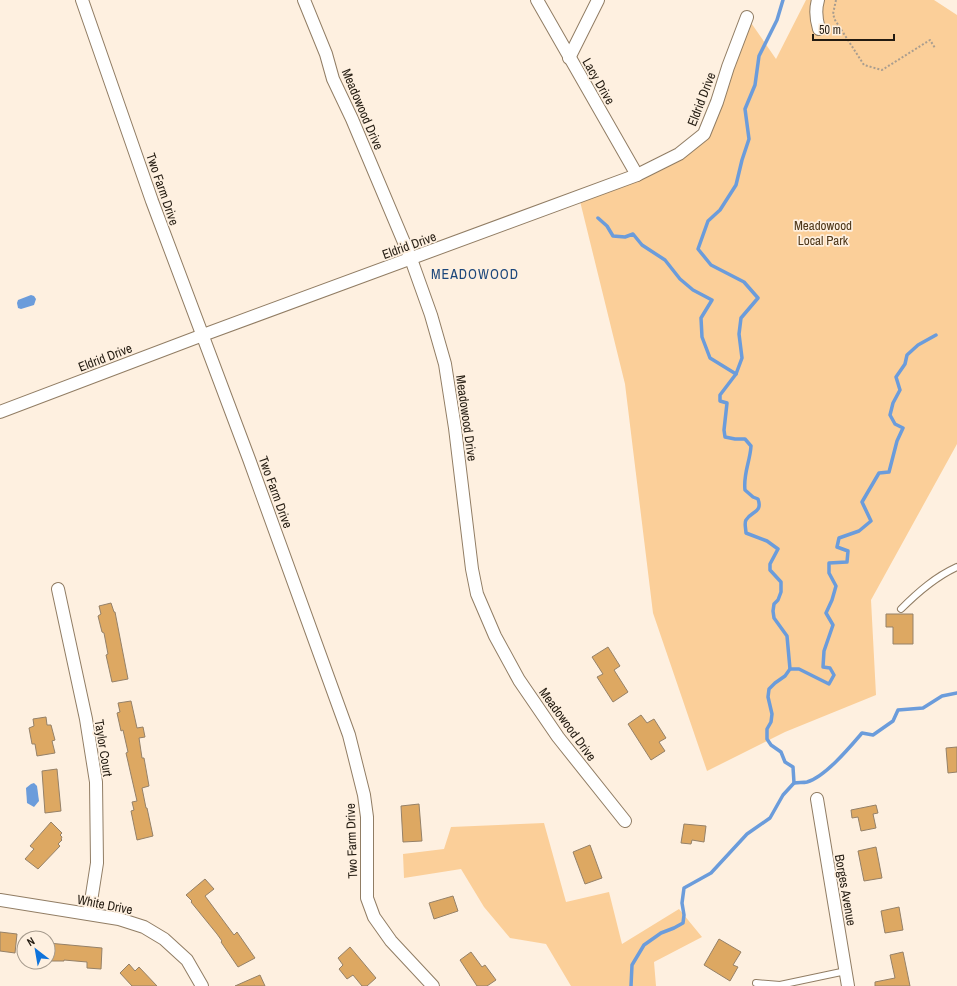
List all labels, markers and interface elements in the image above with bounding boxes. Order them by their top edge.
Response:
scale bar [813,16,894,42]
text: 50 m [819,22,841,38]
street label: Lacy Drive [578,55,619,108]
street label: Meadowood Drive [338,66,387,152]
street label: Eldrid Drive [683,70,720,128]
street label: Two Farm Drive [142,151,183,228]
park label: Meadowood Local Park [794,217,852,249]
street label: Eldrid Drive [380,228,439,263]
district label: MEADOWOOD [431,265,519,283]
street label: Eldrid Drive [76,339,135,375]
street label: Meadowood Drive [452,374,481,462]
street label: Two Farm Drive [255,454,296,531]
street label: Meadowood Drive [535,684,600,764]
street label: Taylor Court [91,718,116,778]
street label: Two Farm Drive [342,803,361,879]
street label: Borges Avenue [831,853,860,927]
street label: White Drive [76,891,134,918]
north arrow [16,930,56,970]
text: N [24,934,37,949]

